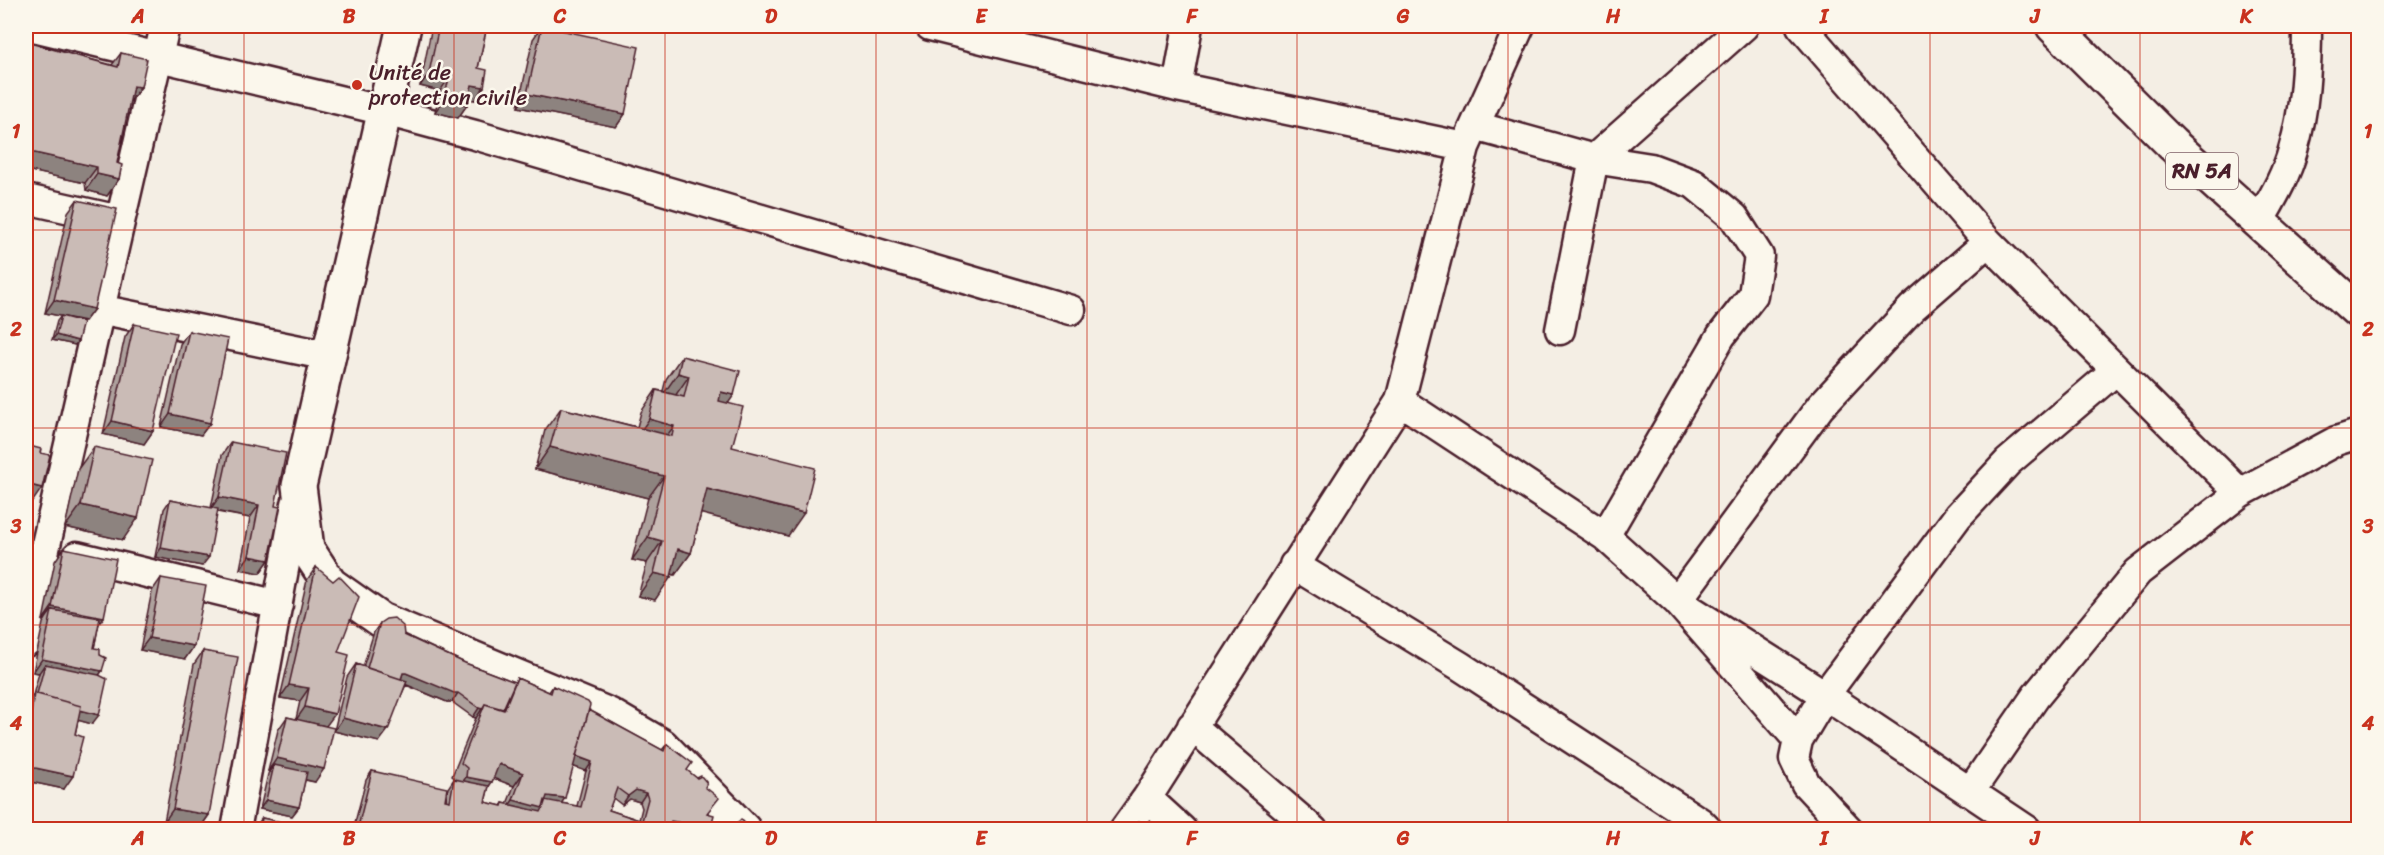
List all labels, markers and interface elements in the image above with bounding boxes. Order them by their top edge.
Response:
text: A [130,0,145,34]
text: B [343,0,356,34]
text: C [553,0,567,34]
text: D [765,0,778,34]
text: E [975,0,988,34]
text: F [1186,0,1199,34]
text: G [1396,0,1410,34]
text: H [1605,0,1621,34]
text: I [1819,0,1830,34]
text: J [2029,0,2041,34]
text: K [2239,0,2254,34]
place label: Unité de protection civile [368,53,527,117]
marker: Unité de protection civile [350,78,364,92]
text: 1 [12,114,21,149]
text: 1 [2364,114,2373,149]
road number: RN 5A [2166,153,2238,189]
text: 2 [9,312,22,347]
text: 2 [2361,312,2374,347]
text: 3 [10,509,22,544]
text: 3 [2362,509,2374,544]
text: 4 [9,706,23,741]
text: 4 [2361,706,2375,741]
text: A [130,821,145,855]
text: B [343,821,356,855]
text: C [553,821,567,855]
text: D [765,821,778,855]
text: E [975,821,988,855]
text: F [1186,821,1199,855]
text: G [1396,821,1410,855]
text: H [1605,821,1621,855]
text: I [1819,821,1830,855]
text: J [2029,821,2041,855]
text: K [2239,821,2254,855]

